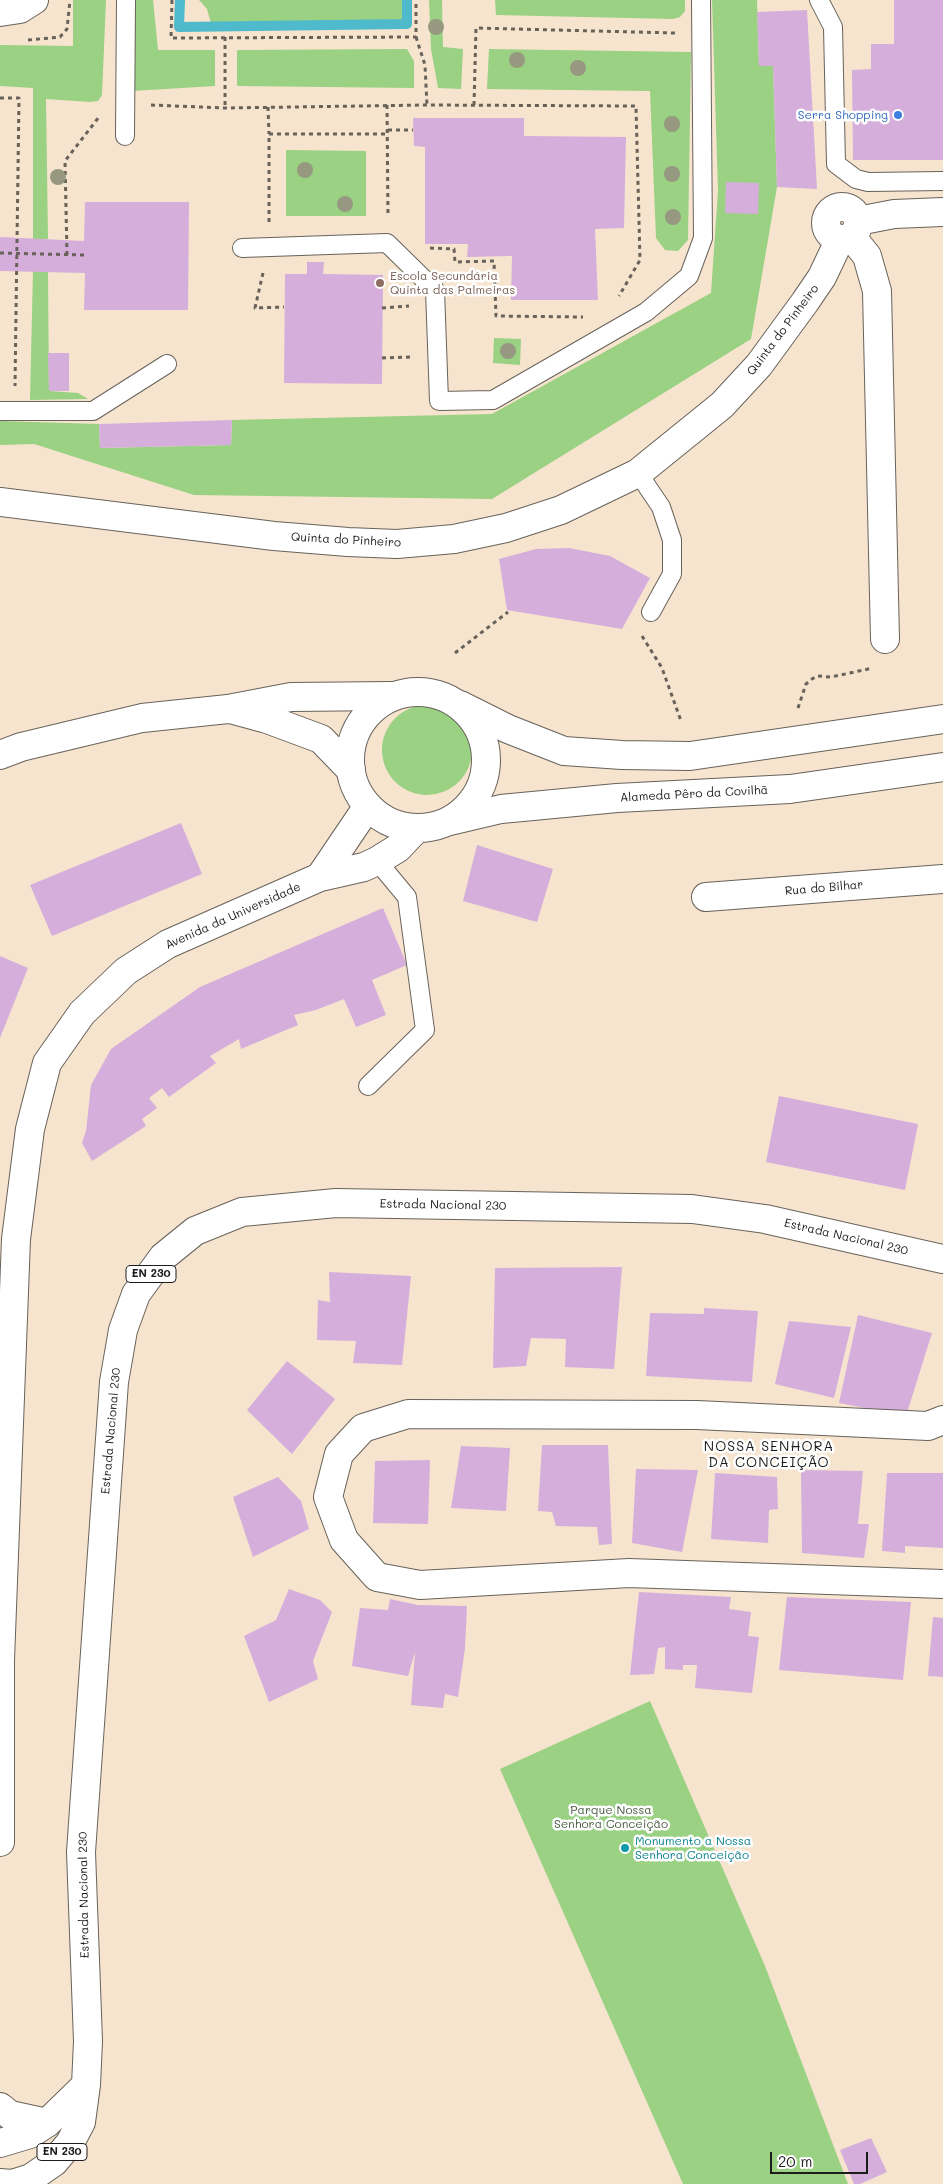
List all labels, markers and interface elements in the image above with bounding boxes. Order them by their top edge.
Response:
place label: Serra Shopping [798,108,888,122]
marker: Serra Shopping [892,109,904,121]
place label: Escola Secundária Quinta das Palmeiras [390,269,515,297]
marker: Escola Secundária Quinta das Palmeiras [374,277,386,289]
street label: Quinta do Pinheiro [744,282,822,378]
street label: Quinta do Pinheiro [291,530,401,550]
street label: Alameda Pêro da Covilhã [620,783,768,805]
street label: Rua do Bilhar [784,877,864,899]
street label: Avenida da Universidade [163,880,303,952]
street label: Estrada Nacional 230 [380,1197,506,1213]
street label: Estrada Nacional 230 [783,1216,909,1258]
road number: EN 230 [126,1266,176,1282]
street label: Estrada Nacional 230 [98,1367,124,1495]
district label: NOSSA SENHORA DA CONCEIÇÃO [702,1439,836,1471]
park label: Parque Nossa Senhora Conceição [554,1803,668,1831]
street label: Estrada Nacional 230 [76,1832,92,1958]
place label: Monumento a Nossa Senhora Conceição [635,1834,751,1862]
marker: Monumento a Nossa Senhora Conceição [619,1842,631,1854]
scale bar [773,2142,870,2174]
road number: EN 230 [37,2144,87,2160]
text: 20 m [778,2151,812,2171]

